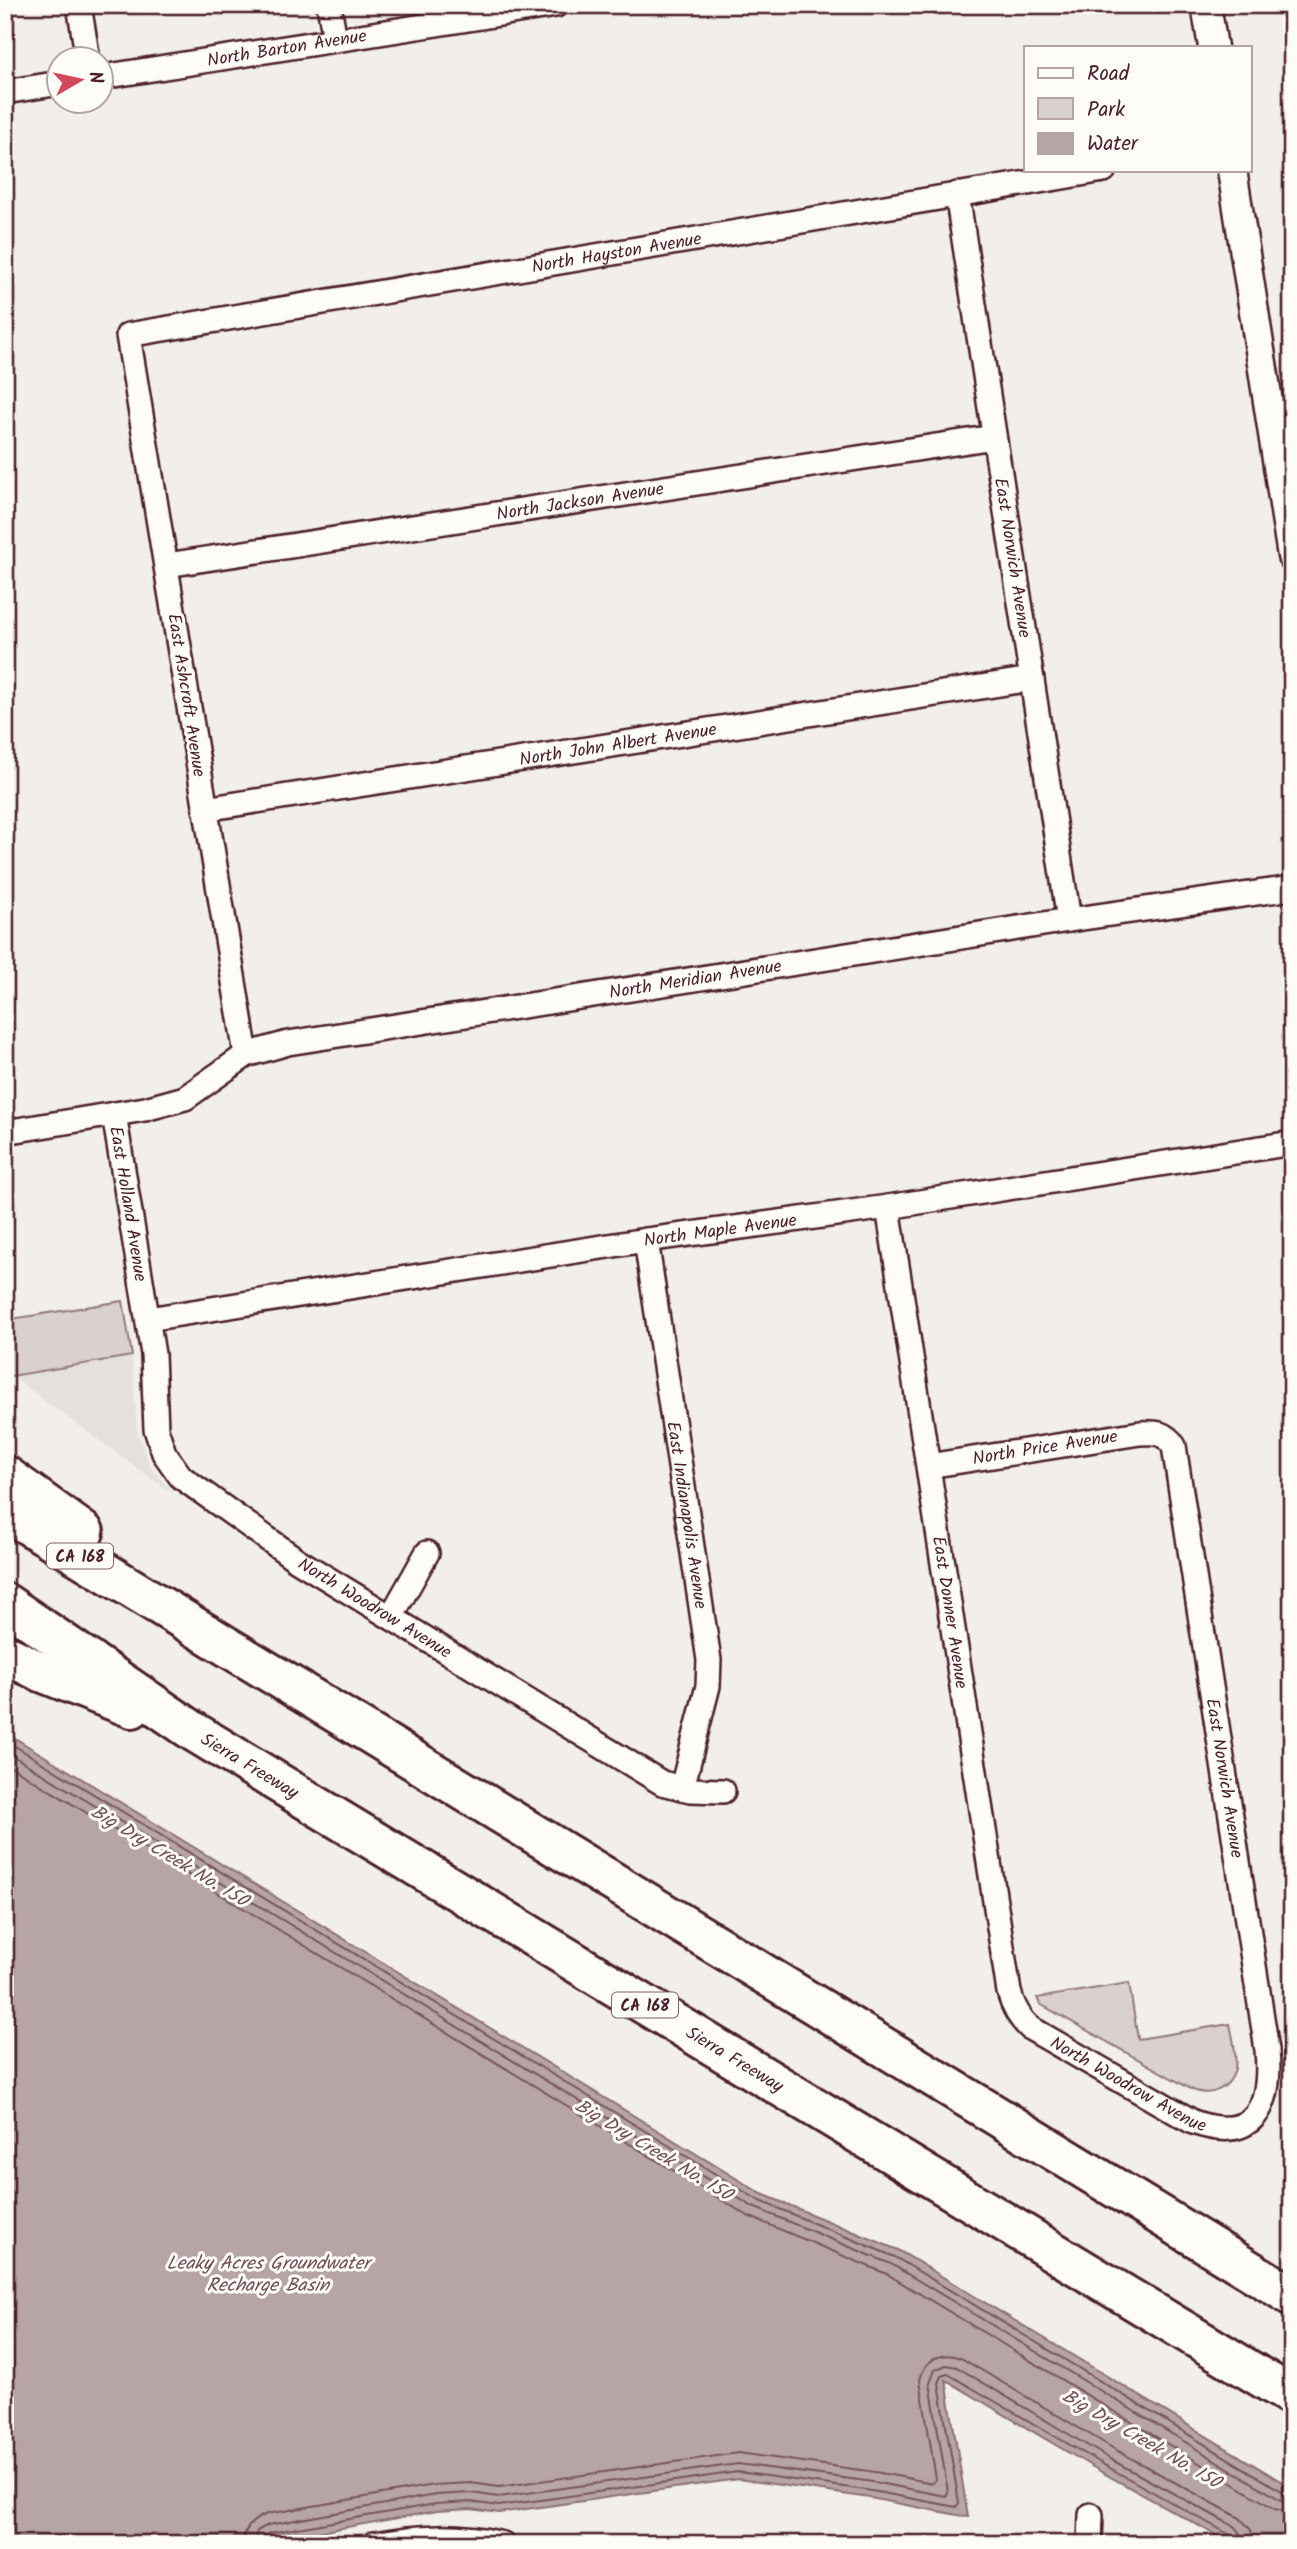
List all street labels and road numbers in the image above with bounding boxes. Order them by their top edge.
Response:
street label: North Barton Avenue [205,22,369,76]
street label: North Hayston Avenue [530,225,704,283]
street label: North Jackson Avenue [494,475,666,530]
street label: East Norwich Avenue [985,476,1038,640]
street label: East Ashcroft Avenue [158,611,213,779]
street label: North John Albert Avenue [517,716,719,775]
street label: North Meridian Avenue [607,952,784,1008]
street label: East Holland Avenue [100,1124,154,1284]
street label: North Maple Avenue [642,1207,799,1256]
street label: East Indianapolis Avenue [657,1419,714,1611]
street label: North Price Avenue [971,1423,1120,1474]
street label: East Donner Avenue [923,1534,975,1691]
road number: CA 168 [47,1544,113,1568]
street label: North Woodrow Avenue [292,1551,457,1667]
street label: East Norwich Avenue [1197,1696,1250,1860]
street label: Sierra Freeway [194,1726,304,1808]
road number: CA 168 [612,1993,678,2018]
street label: Sierra Freeway [680,2019,789,2102]
street label: North Woodrow Avenue [1044,2029,1209,2141]

